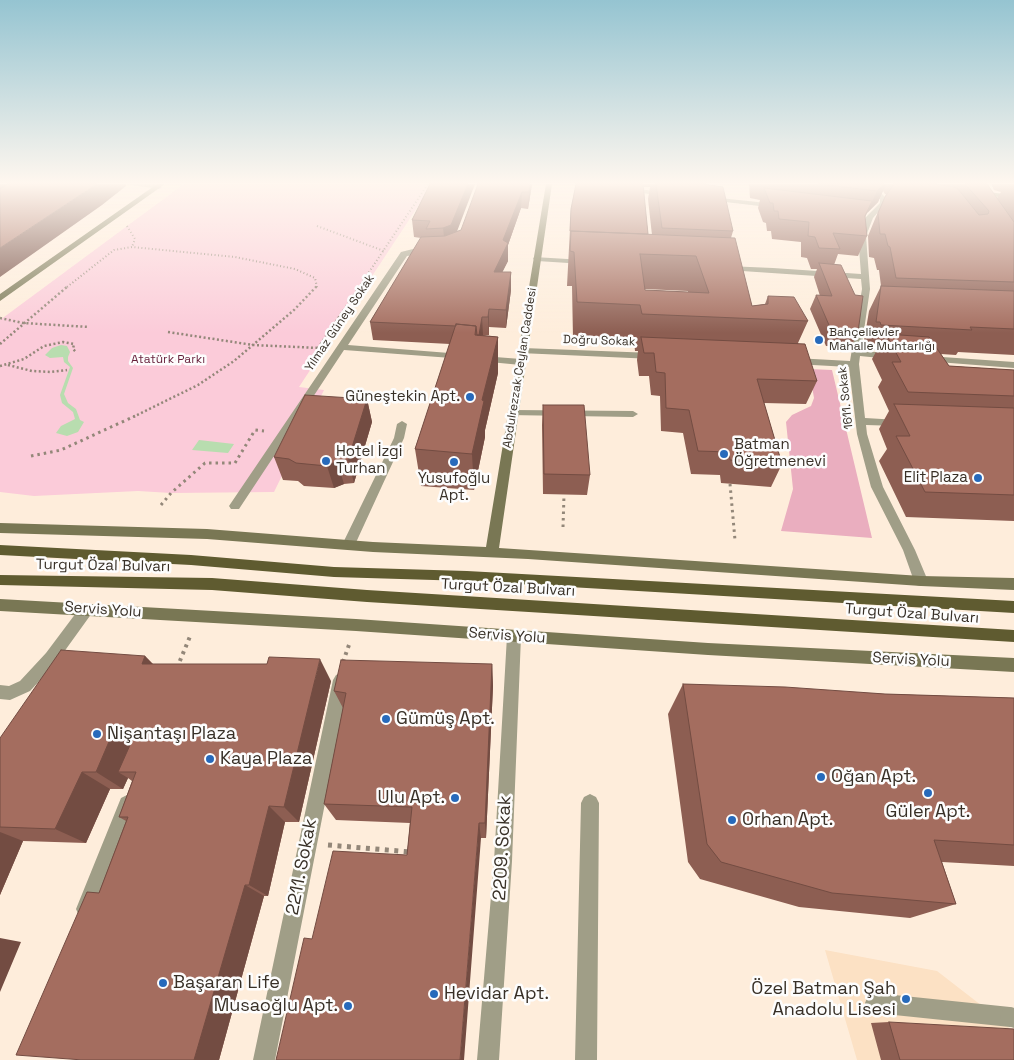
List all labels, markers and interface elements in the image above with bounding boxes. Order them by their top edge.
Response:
street label: Yılmaz Güney Sokak [302,272,378,374]
street label: Abdulrezzak Ceylan Caddesi [500,287,540,449]
place label: Bahçelievler Mahalle Muhtarlığı [829,326,935,354]
street label: Doğru Sokak [563,333,635,349]
marker: Bahçelievler Mahalle Muhtarlığı [813,334,825,346]
park label: Atatürk Parkı [131,353,205,367]
street label: 1611. Sokak [836,366,856,430]
place label: Güneştekin Apt. [345,388,460,406]
marker: Güneştekin Apt. [464,391,476,403]
place label: Batman Öğretmenevi [734,436,826,471]
place label: Hotel İzgi Turhan [336,443,402,478]
marker: Batman Öğretmenevi [718,448,730,460]
marker: Hotel İzgi Turhan [320,455,332,467]
marker: Yusufoğlu Apt. [448,456,460,468]
place label: Elit Plaza [904,469,968,487]
place label: Yusufoğlu Apt. [418,470,490,505]
marker: Elit Plaza [972,472,984,484]
street label: Turgut Özal Bulvarı [36,556,170,576]
street label: Turgut Özal Bulvarı [440,575,576,601]
street label: Servis Yolu [64,598,142,622]
street label: Turgut Özal Bulvarı [844,600,980,628]
street label: Servis Yolu [468,624,546,648]
street label: Servis Yolu [872,649,950,671]
place label: Gümüş Apt. [396,708,495,730]
marker: Gümüş Apt. [380,713,392,725]
place label: Nişantaşı Plaza [107,723,236,745]
marker: Nişantaşı Plaza [91,728,103,740]
place label: Kaya Plaza [220,748,312,770]
marker: Kaya Plaza [204,753,216,765]
place label: Oğan Apt. [831,766,916,788]
marker: Oğan Apt. [815,771,827,783]
place label: Ulu Apt. [378,787,445,809]
marker: Güler Apt. [922,787,934,799]
marker: Ulu Apt. [449,792,461,804]
street label: 2209. Sokak [489,795,517,901]
place label: Güler Apt. [886,801,970,823]
place label: Orhan Apt. [742,809,833,831]
marker: Orhan Apt. [726,814,738,826]
street label: 2211. Sokak [282,817,322,917]
place label: Başaran Life [173,972,280,994]
marker: Başaran Life [157,977,169,989]
place label: Özel Batman Şah Anadolu Lisesi [751,978,896,1021]
place label: Hevidar Apt. [444,983,549,1005]
marker: Hevidar Apt. [428,988,440,1000]
marker: Özel Batman Şah Anadolu Lisesi [900,993,912,1005]
place label: Musaoğlu Apt. [214,995,338,1017]
marker: Musaoğlu Apt. [342,1000,354,1012]

